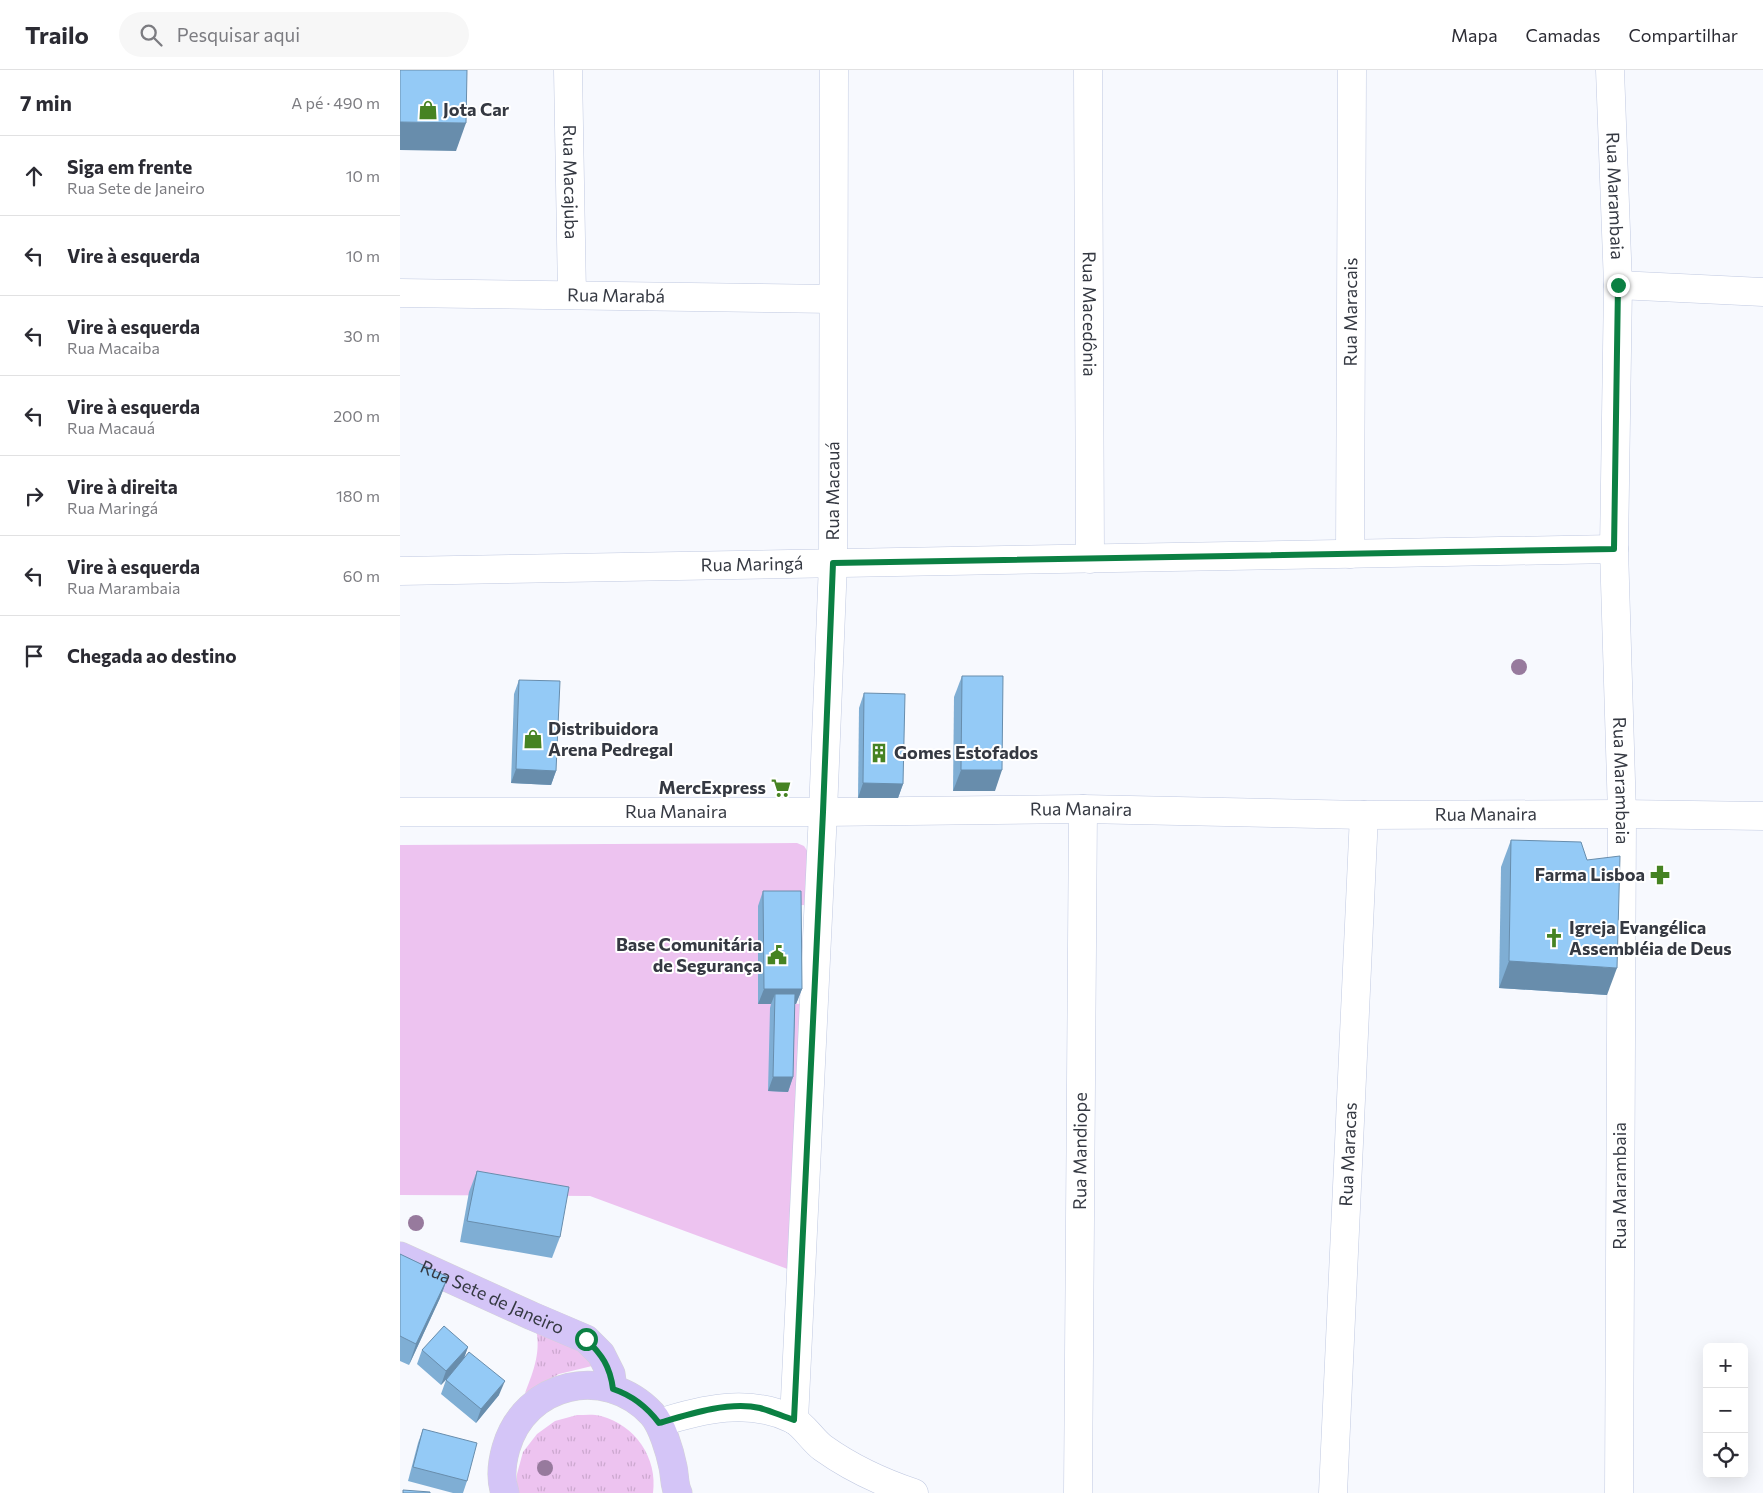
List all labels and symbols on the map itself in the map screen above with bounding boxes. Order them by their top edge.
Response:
place label: Jota Car [443,98,510,120]
shop icon: Jota Car [417,99,439,121]
street label: Rua Macajuba [559,125,583,239]
street label: Rua Marambaia [1602,132,1629,260]
street label: Rua Macedônia [1079,251,1101,377]
street label: Rua Maracais [1339,257,1361,367]
route end [1607,274,1630,297]
street label: Rua Marabá [567,283,665,307]
street label: Rua Macauá [821,441,843,540]
street label: Rua Maringá [700,552,803,576]
place label: Distribuidora Arena Pedregal [548,717,673,760]
street label: Rua Marambaia [1609,717,1634,845]
shop icon: Distribuidora Arena Pedregal [522,728,544,750]
place label: Gomes Estofados [894,741,1038,763]
building icon: Gomes Estofados [868,742,890,764]
place label: MercExpress [658,776,766,798]
supermarket icon: MercExpress [770,777,792,799]
street label: Rua Manaira [1030,797,1132,820]
street label: Rua Manaira [625,800,727,822]
street label: Rua Manaira [1435,802,1537,825]
place label: Farma Lisboa [1535,863,1645,885]
pharmacy icon: Farma Lisboa [1649,864,1671,886]
place label: Igreja Evangélica Assembléia de Deus [1569,916,1732,959]
church icon: Igreja Evangélica Assembléia de Deus [1543,927,1565,949]
place label: Base Comunitária de Segurança [616,933,762,976]
public building icon: Base Comunitária de Segurança [766,944,788,966]
street label: Rua Mandiope [1068,1092,1091,1210]
street label: Rua Maracas [1334,1102,1361,1207]
street label: Rua Marambaia [1608,1122,1630,1250]
street label: Rua Sete de Janeiro [417,1255,568,1338]
route start [575,1328,598,1351]

